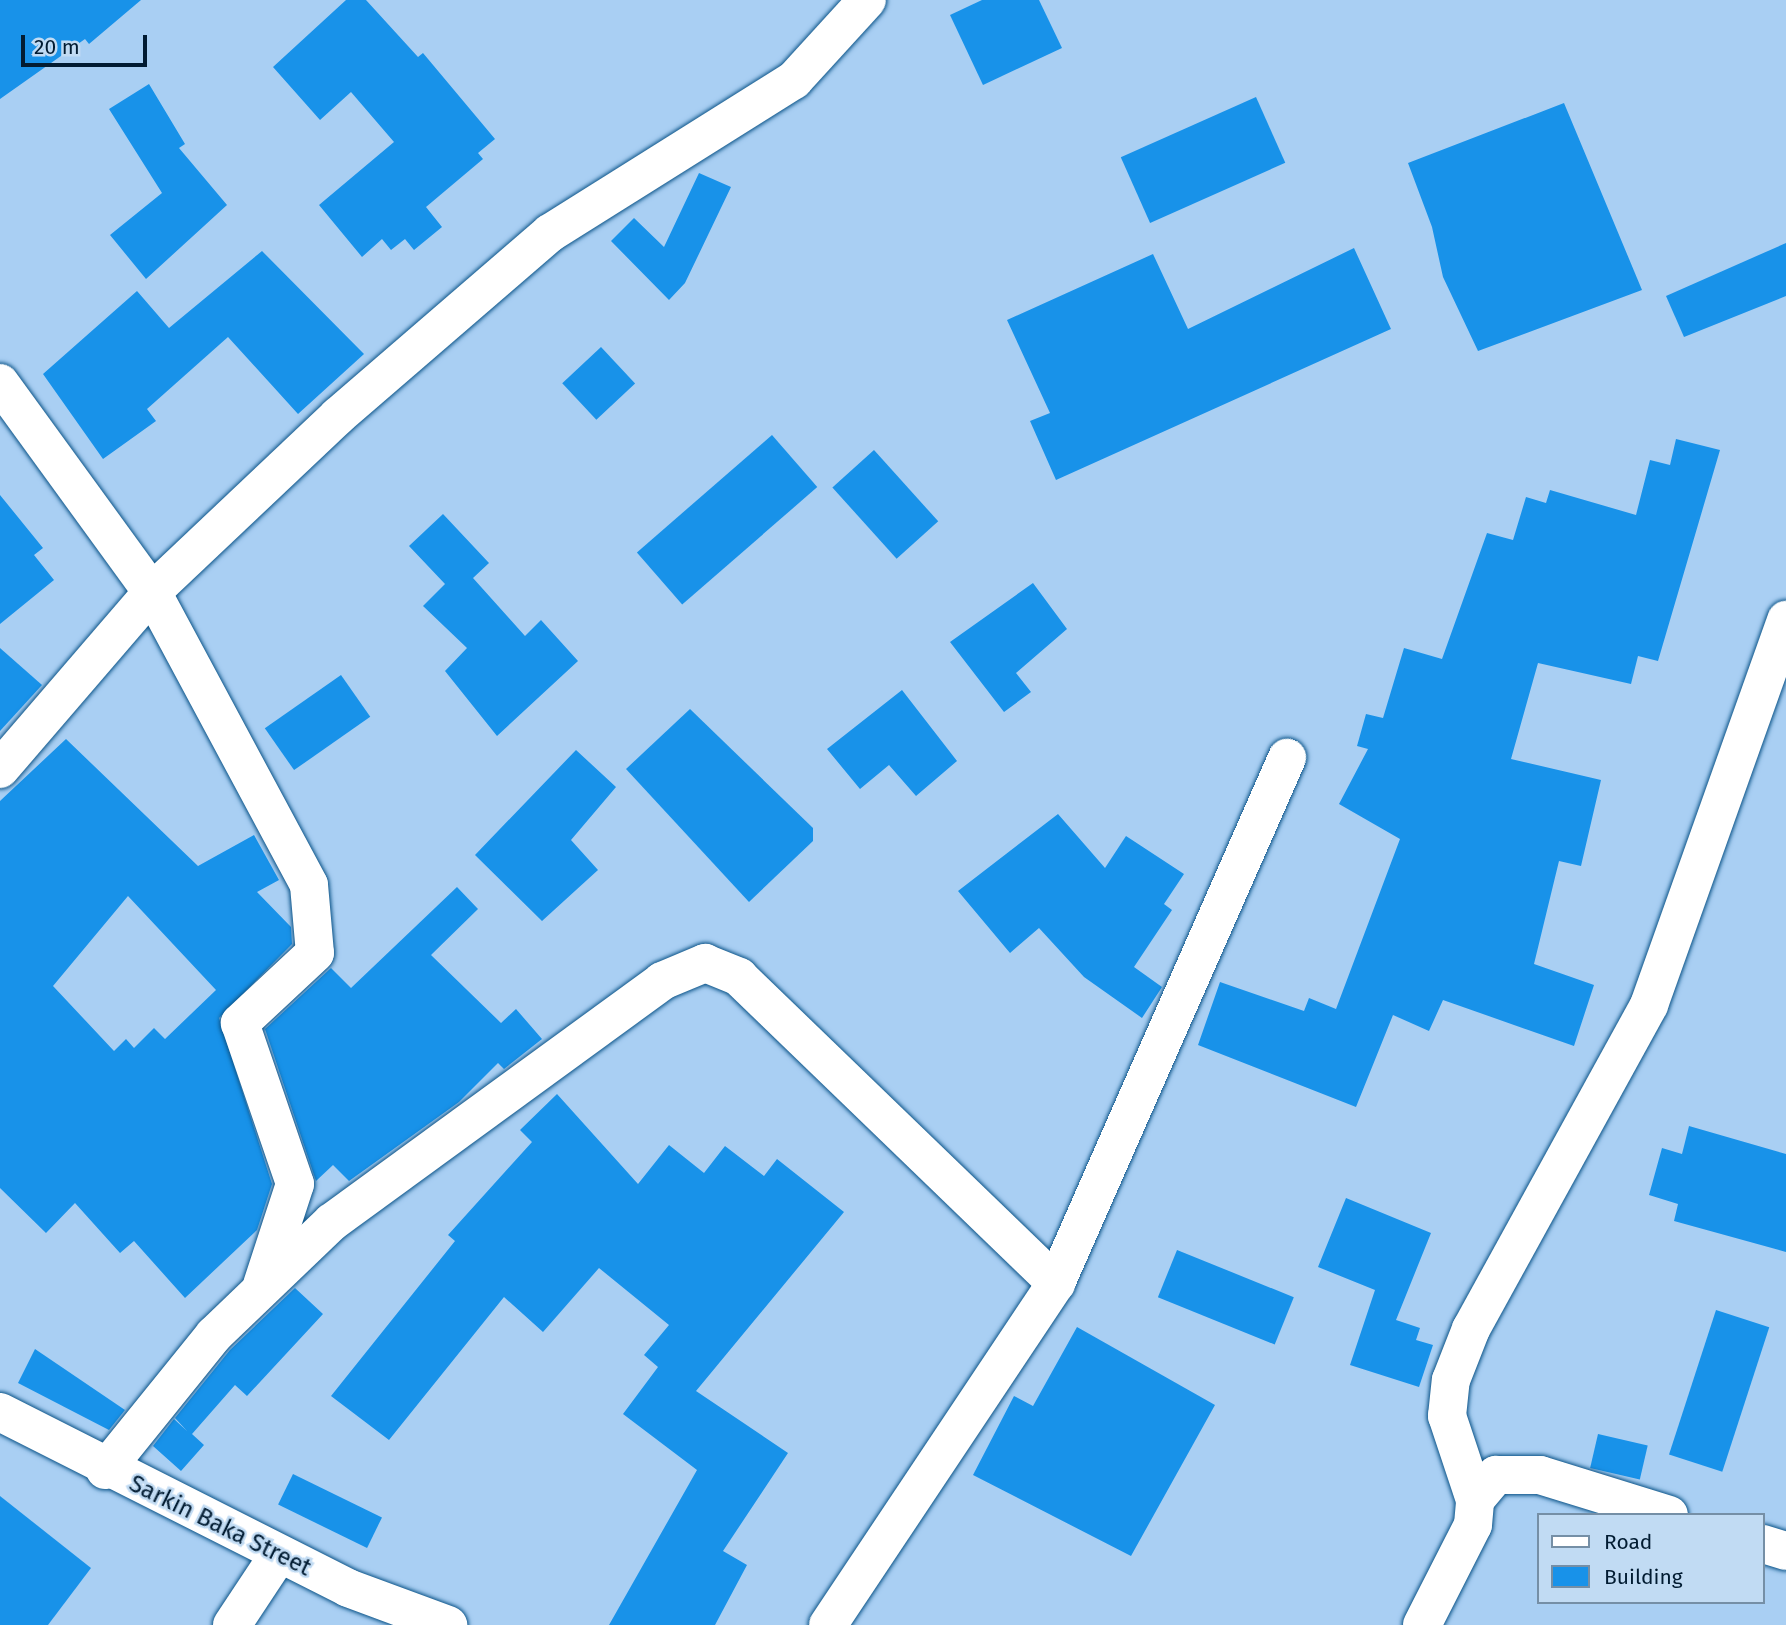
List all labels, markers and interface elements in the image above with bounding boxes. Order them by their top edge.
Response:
scale bar [24,21,150,65]
text: 20 m [34,34,80,60]
street label: Sarkin Baka Street [124,1469,316,1583]
legend [1538,1513,1765,1604]
text: Road [1604,1529,1652,1555]
text: Building [1604,1564,1683,1590]

